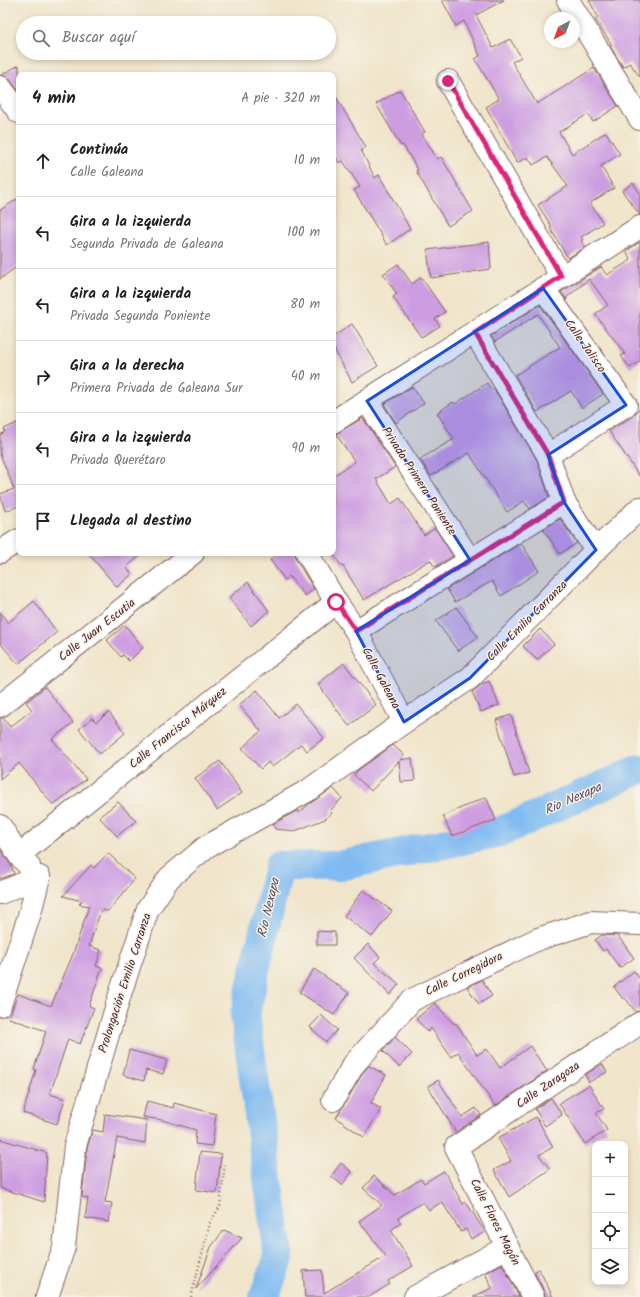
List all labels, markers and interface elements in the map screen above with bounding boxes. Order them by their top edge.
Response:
north arrow [544,12,580,48]
search box [16,16,336,60]
text: Buscar aquí [62,26,135,50]
icon: search [30,27,52,49]
route end [439,72,457,90]
text: 4 min [32,85,76,112]
text: A pie · 320 m [241,88,320,109]
text: Continúa [70,138,128,162]
icon: ahead [32,150,54,172]
text: 10 m [294,150,320,171]
text: Calle Galeana [70,162,144,183]
text: Gira a la izquierda [70,210,191,234]
icon: left [32,222,54,244]
text: 100 m [287,222,320,243]
text: Segunda Privada de Galeana [70,234,224,255]
text: Gira a la izquierda [70,282,191,306]
icon: left [32,294,54,316]
text: 80 m [290,294,320,315]
text: Privada Segunda Poniente [70,306,210,327]
street label: Calle Jalisco [559,315,611,377]
text: Gira a la derecha [70,354,184,378]
icon: right [32,366,54,388]
text: 40 m [291,366,320,387]
text: Primera Privada de Galeana Sur [70,378,243,399]
street label: Privada Primera Poniente [377,423,462,540]
text: Gira a la izquierda [70,426,191,450]
icon: left [32,438,54,460]
text: 90 m [292,438,320,459]
text: Privada Querétaro [70,450,166,471]
text: Llegada al destino [70,509,192,533]
icon: arrive [32,510,54,532]
street label: Calle Emilio Carranza [482,576,572,666]
route start [327,593,345,611]
street label: Calle Juan Escutia [54,594,140,666]
street label: Calle Galeana [357,644,405,713]
street label: Calle Francisco Márquez [125,682,231,774]
water label: Rio Nexapa [541,777,606,821]
water label: Rio Nexapa [252,875,286,940]
street label: Prolongación Emilio Carranza [93,910,157,1055]
street label: Calle Corregidora [422,947,506,1001]
street label: Calle Zaragoza [512,1056,584,1113]
map controls [592,1141,628,1285]
button: + [592,1141,628,1177]
street label: Calle Flores Magón [465,1175,525,1269]
button: − [592,1177,628,1213]
button: locate [592,1213,628,1249]
button: layers [592,1249,628,1285]

